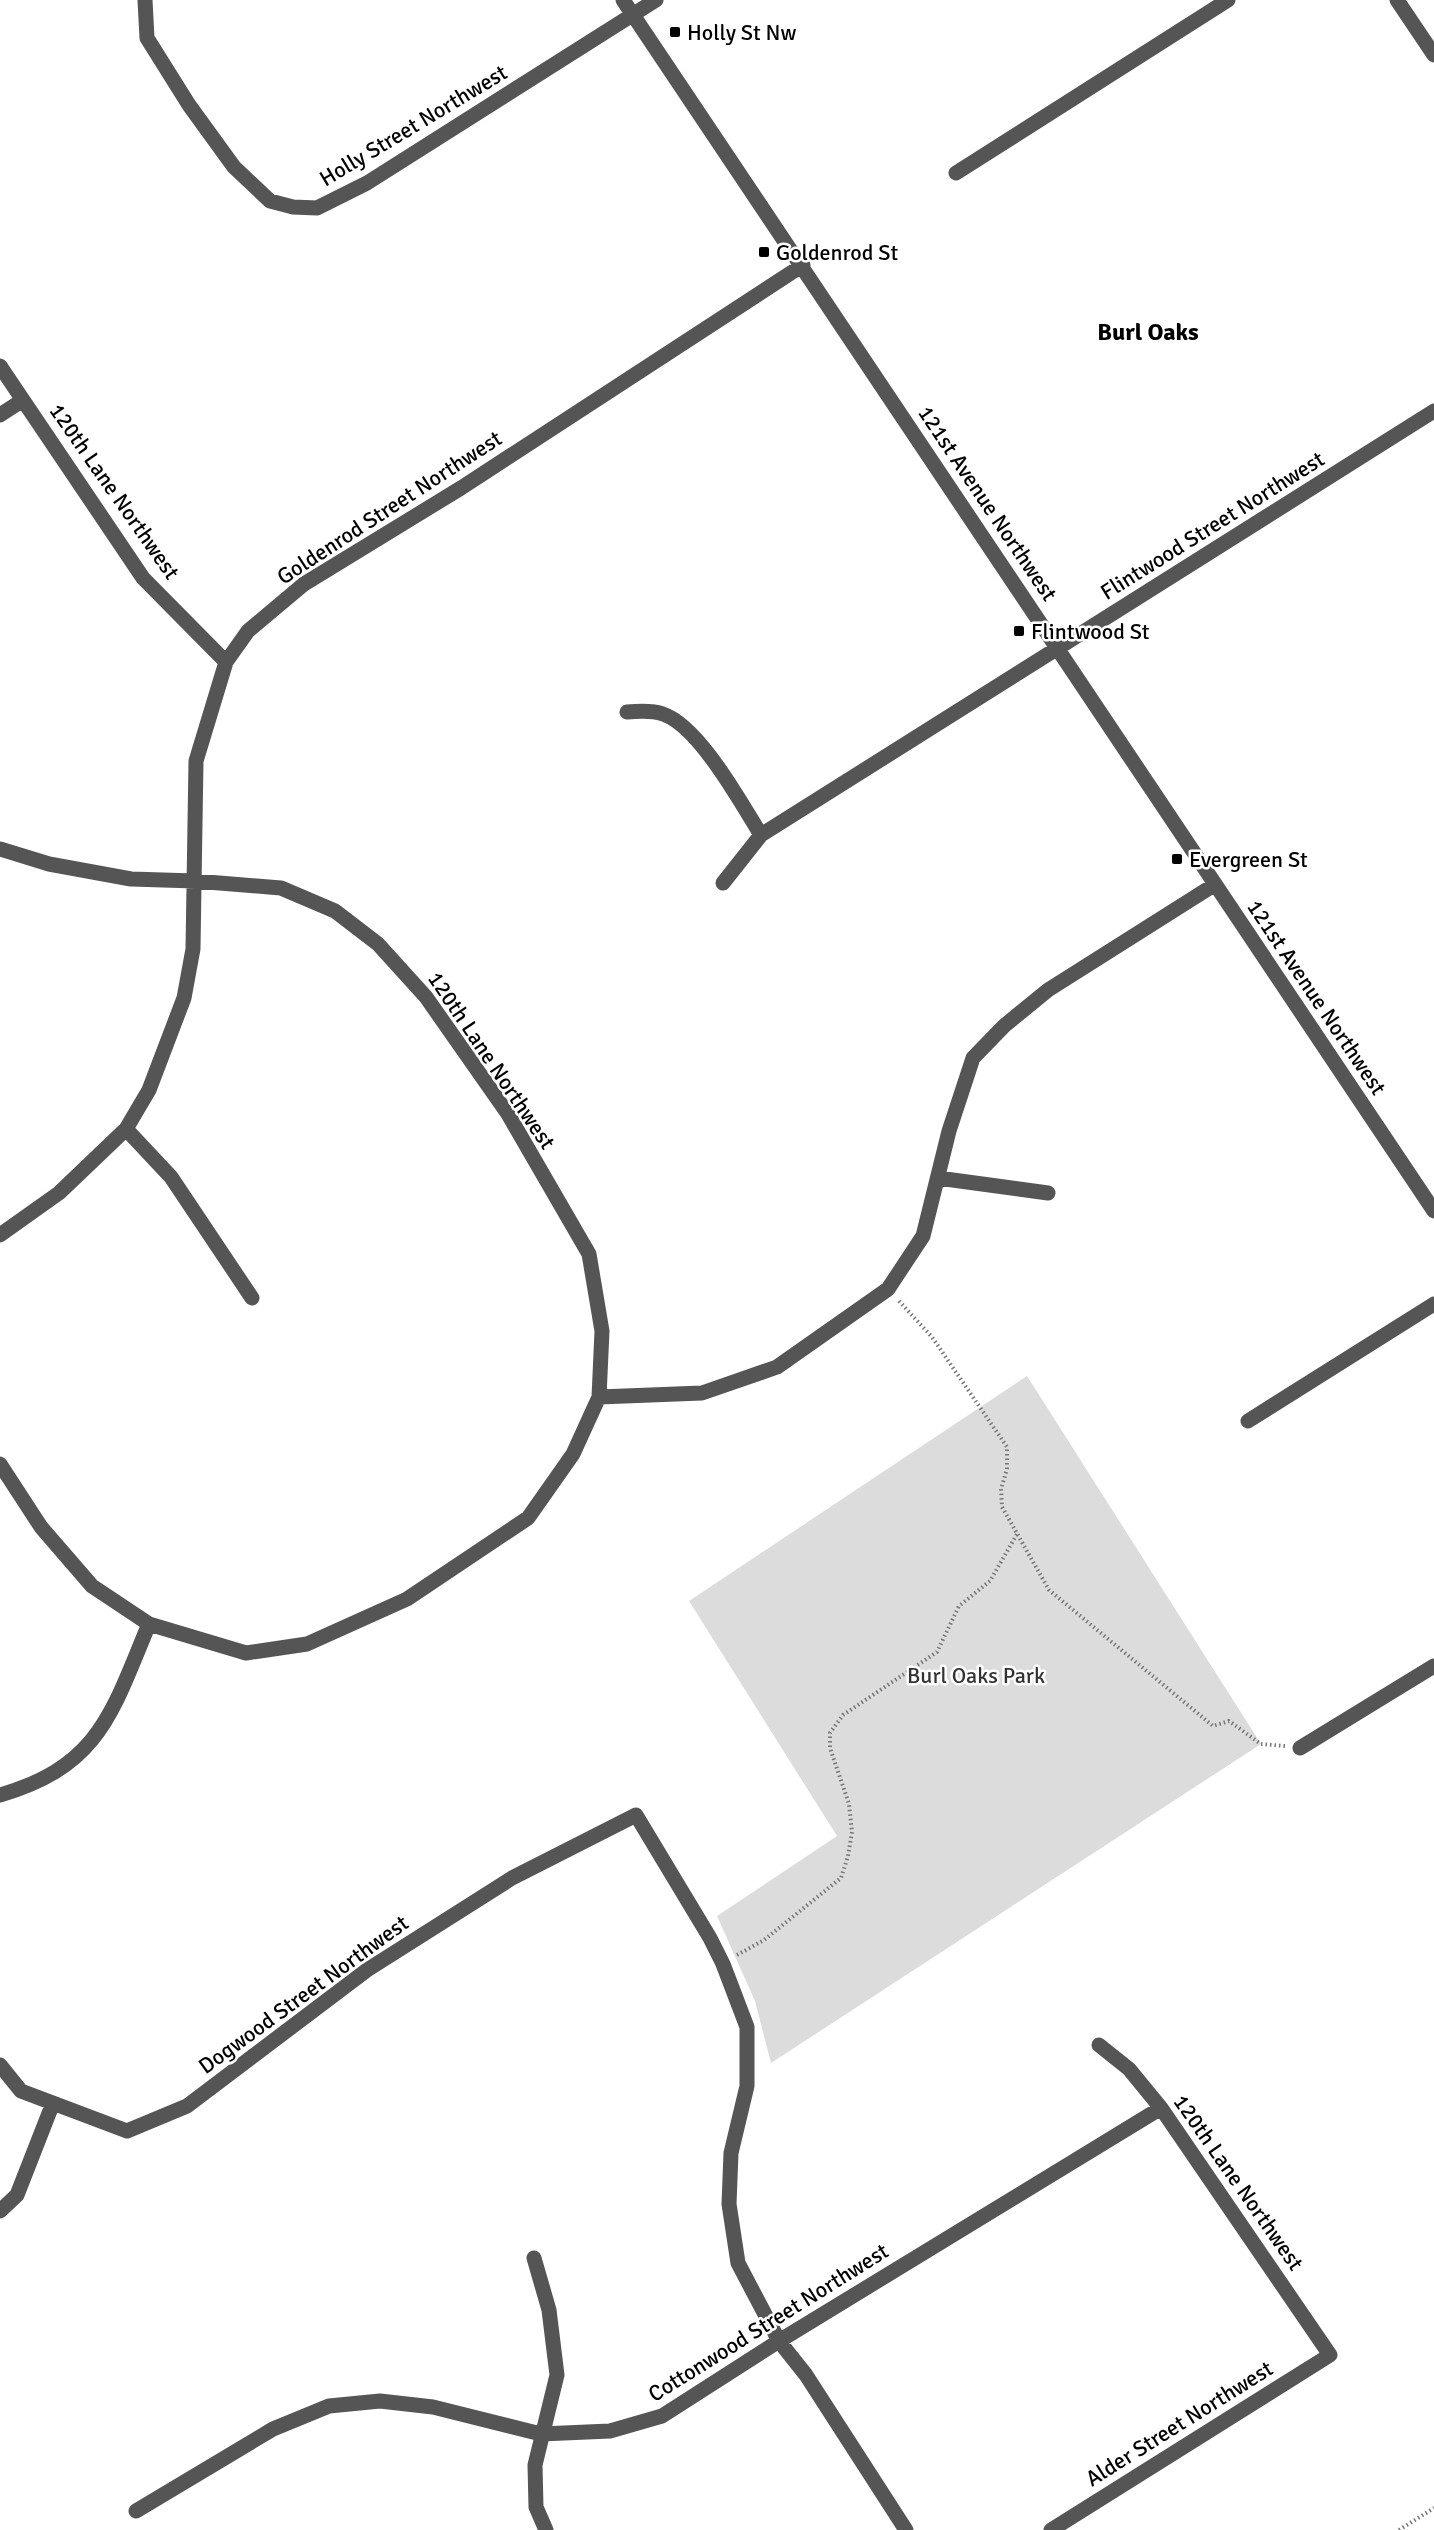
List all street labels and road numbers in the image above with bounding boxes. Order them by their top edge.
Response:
street label: Holly Street Northwest [315,59,512,192]
street label: 120th Lane Northwest [44,398,186,585]
street label: 121st Avenue Northwest [912,401,1063,606]
street label: Goldenrod Street Northwest [272,424,507,590]
street label: Flintwood Street Northwest [1095,445,1329,606]
street label: 121st Avenue Northwest [1241,895,1392,1100]
street label: 120th Lane Northwest [422,966,561,1155]
street label: Dogwood Street Northwest [193,1909,414,2080]
street label: 120th Lane Northwest [1168,2089,1310,2276]
street label: Cottonwood Street Northwest [643,2237,894,2408]
street label: Alder Street Northwest [1081,2355,1278,2492]

